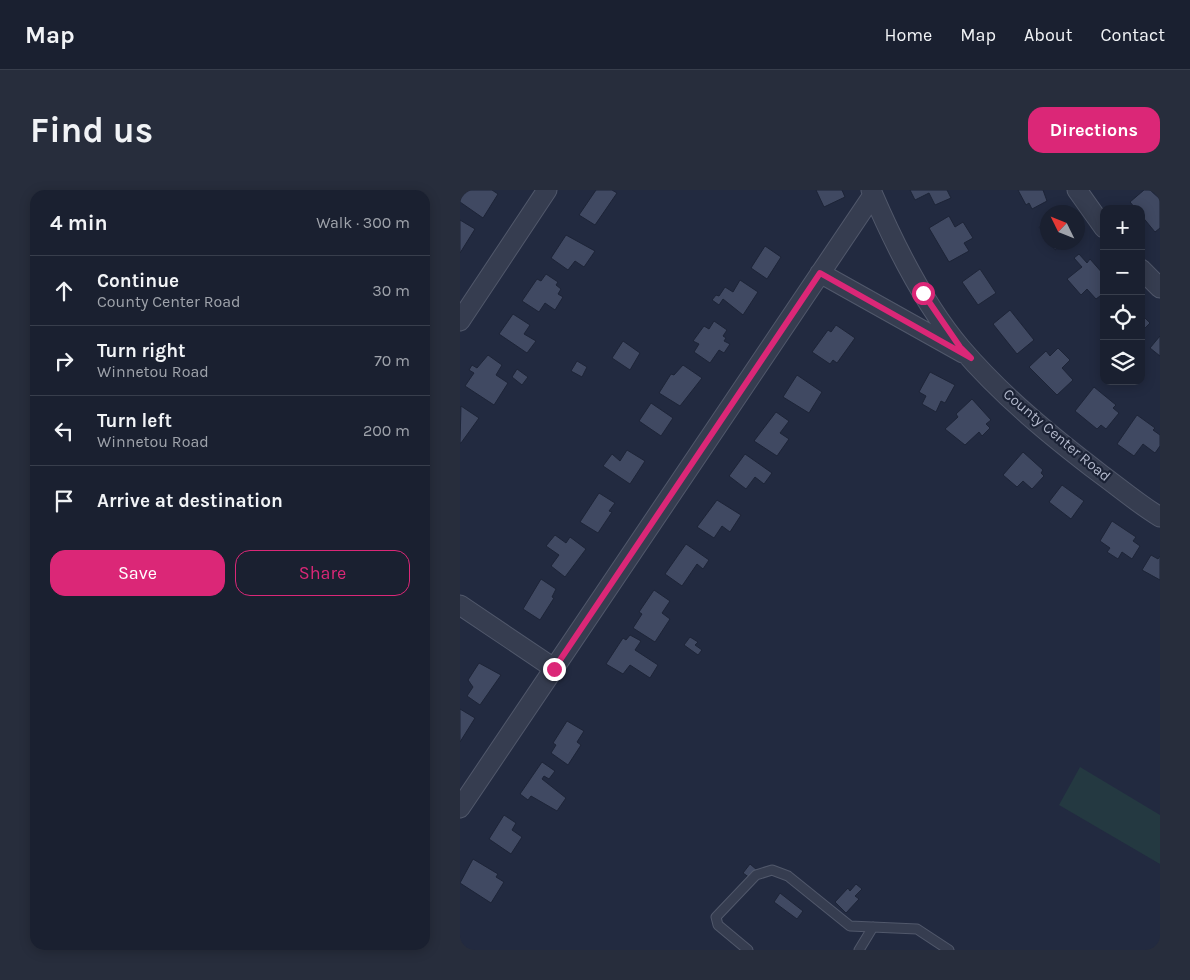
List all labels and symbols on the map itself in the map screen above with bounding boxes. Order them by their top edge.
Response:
north arrow [1040,205,1085,250]
route start [912,282,935,305]
street label: County Center Road [1000,385,1114,485]
route end [543,658,566,681]

